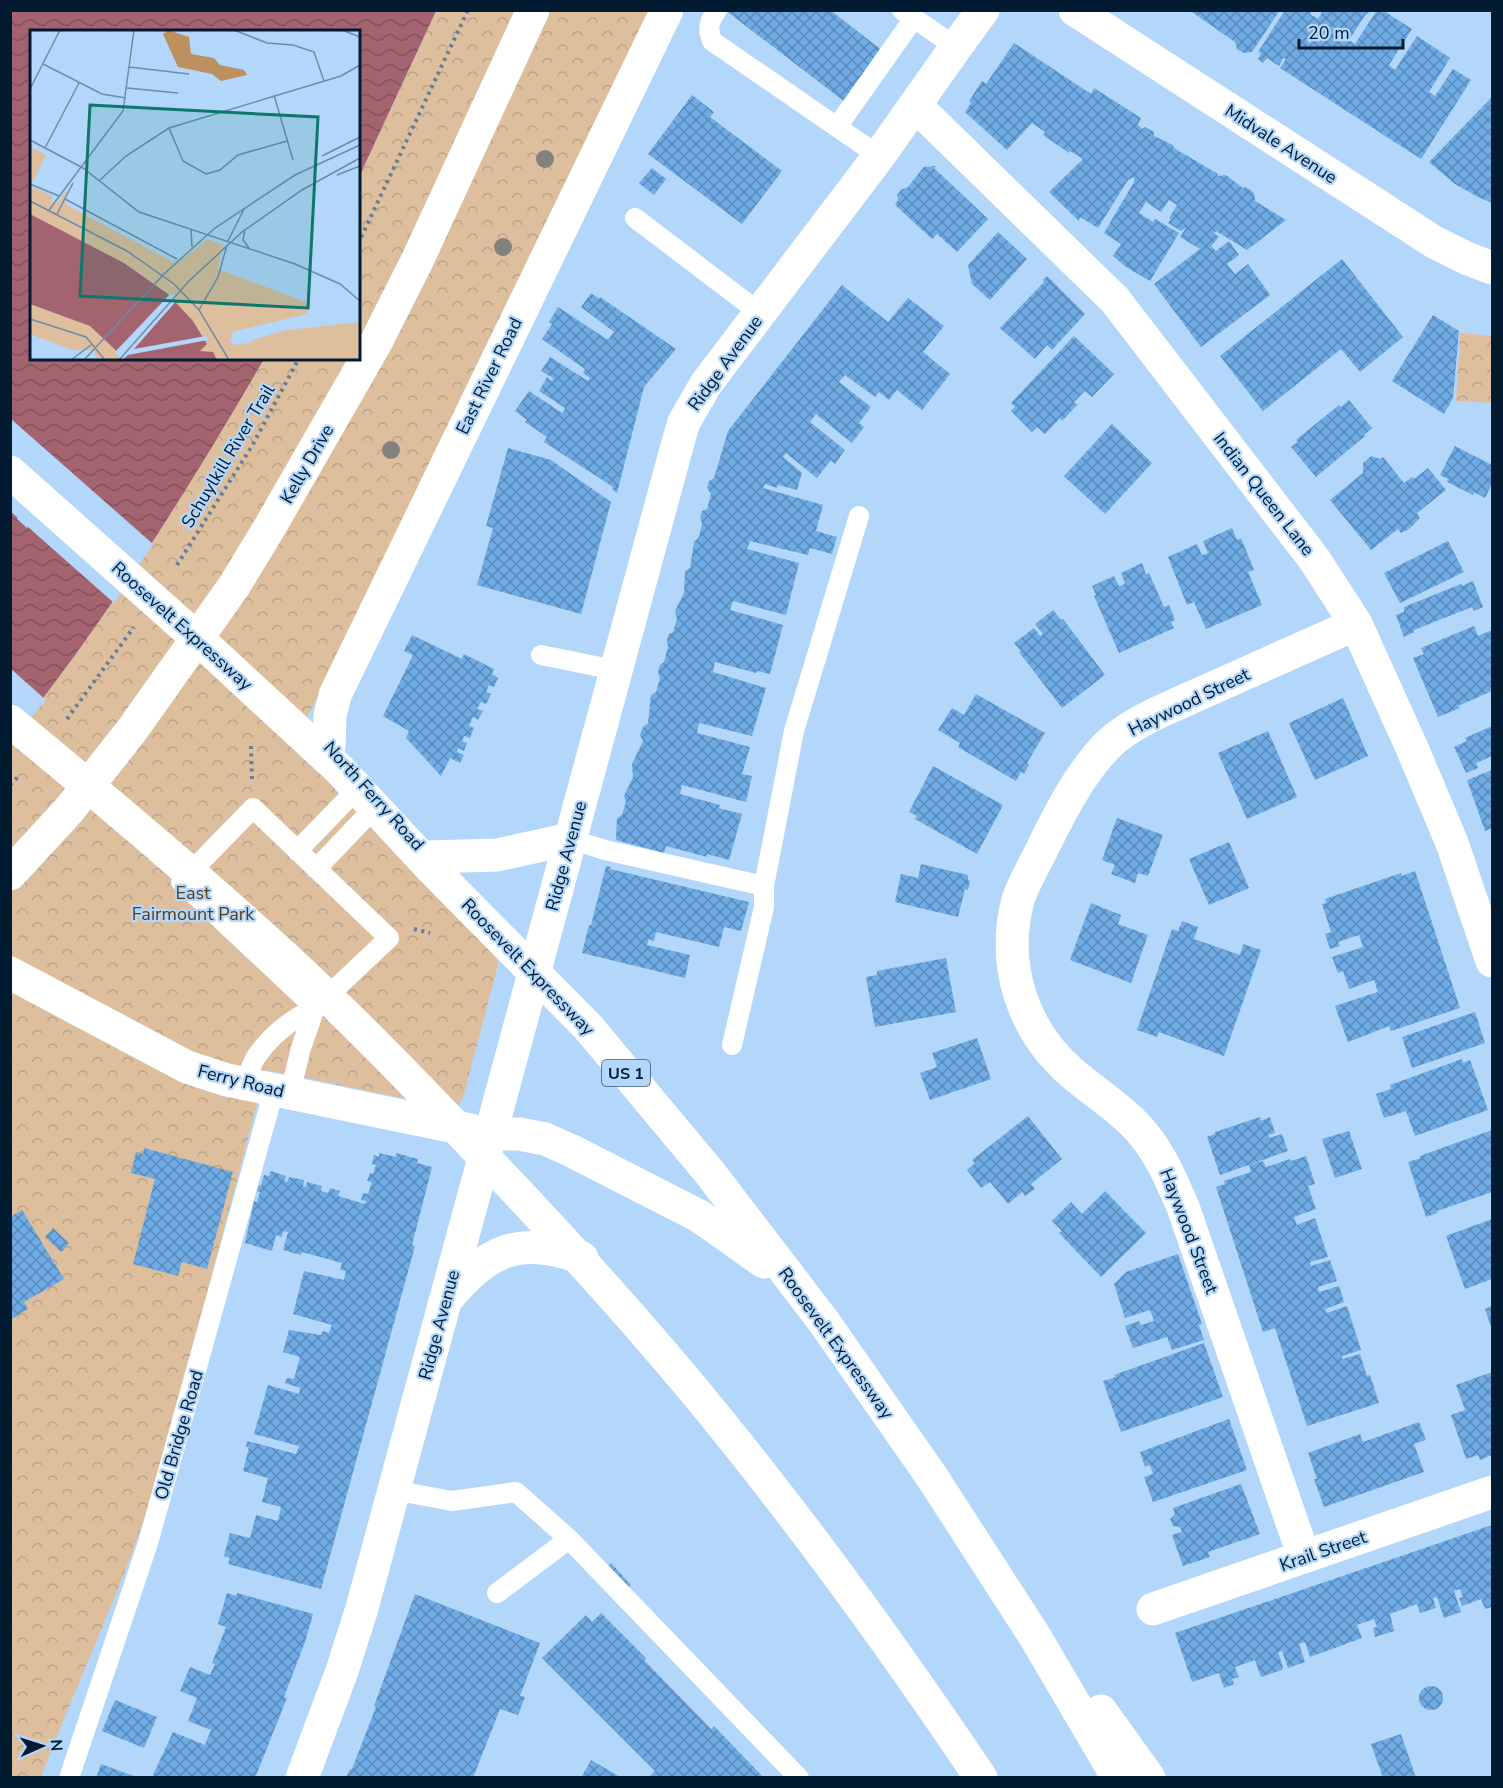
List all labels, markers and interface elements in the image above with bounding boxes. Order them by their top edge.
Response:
scale bar [1299,12,1402,50]
text: 20 m [1308,21,1350,45]
inset map [30,30,360,360]
street label: Midvale Avenue [1220,99,1342,189]
street label: Ridge Avenue [682,310,768,416]
street label: East River Road [450,314,528,438]
street label: Schuylkill River Trail [176,379,281,532]
street label: Kelly Drive [275,420,339,508]
street label: Indian Queen Lane [1208,427,1320,561]
street label: Roosevelt Expressway [106,556,258,696]
street label: Haywood Street [1124,662,1254,742]
street label: North Ferry Road [318,736,430,856]
street label: Ridge Avenue [540,798,592,914]
park label: East Fairmount Park [132,881,255,926]
street label: Roosevelt Expressway [456,893,600,1041]
street label: Ferry Road [195,1059,287,1103]
road number: US 1 [602,1060,650,1086]
street label: Haywood Street [1154,1165,1224,1298]
street label: Roosevelt Expressway [773,1262,900,1424]
street label: Ridge Avenue [413,1267,465,1383]
street label: Old Bridge Road [149,1367,209,1503]
street label: Krail Street [1276,1525,1370,1577]
north arrow [12,1716,72,1776]
text: N [45,1739,67,1752]

